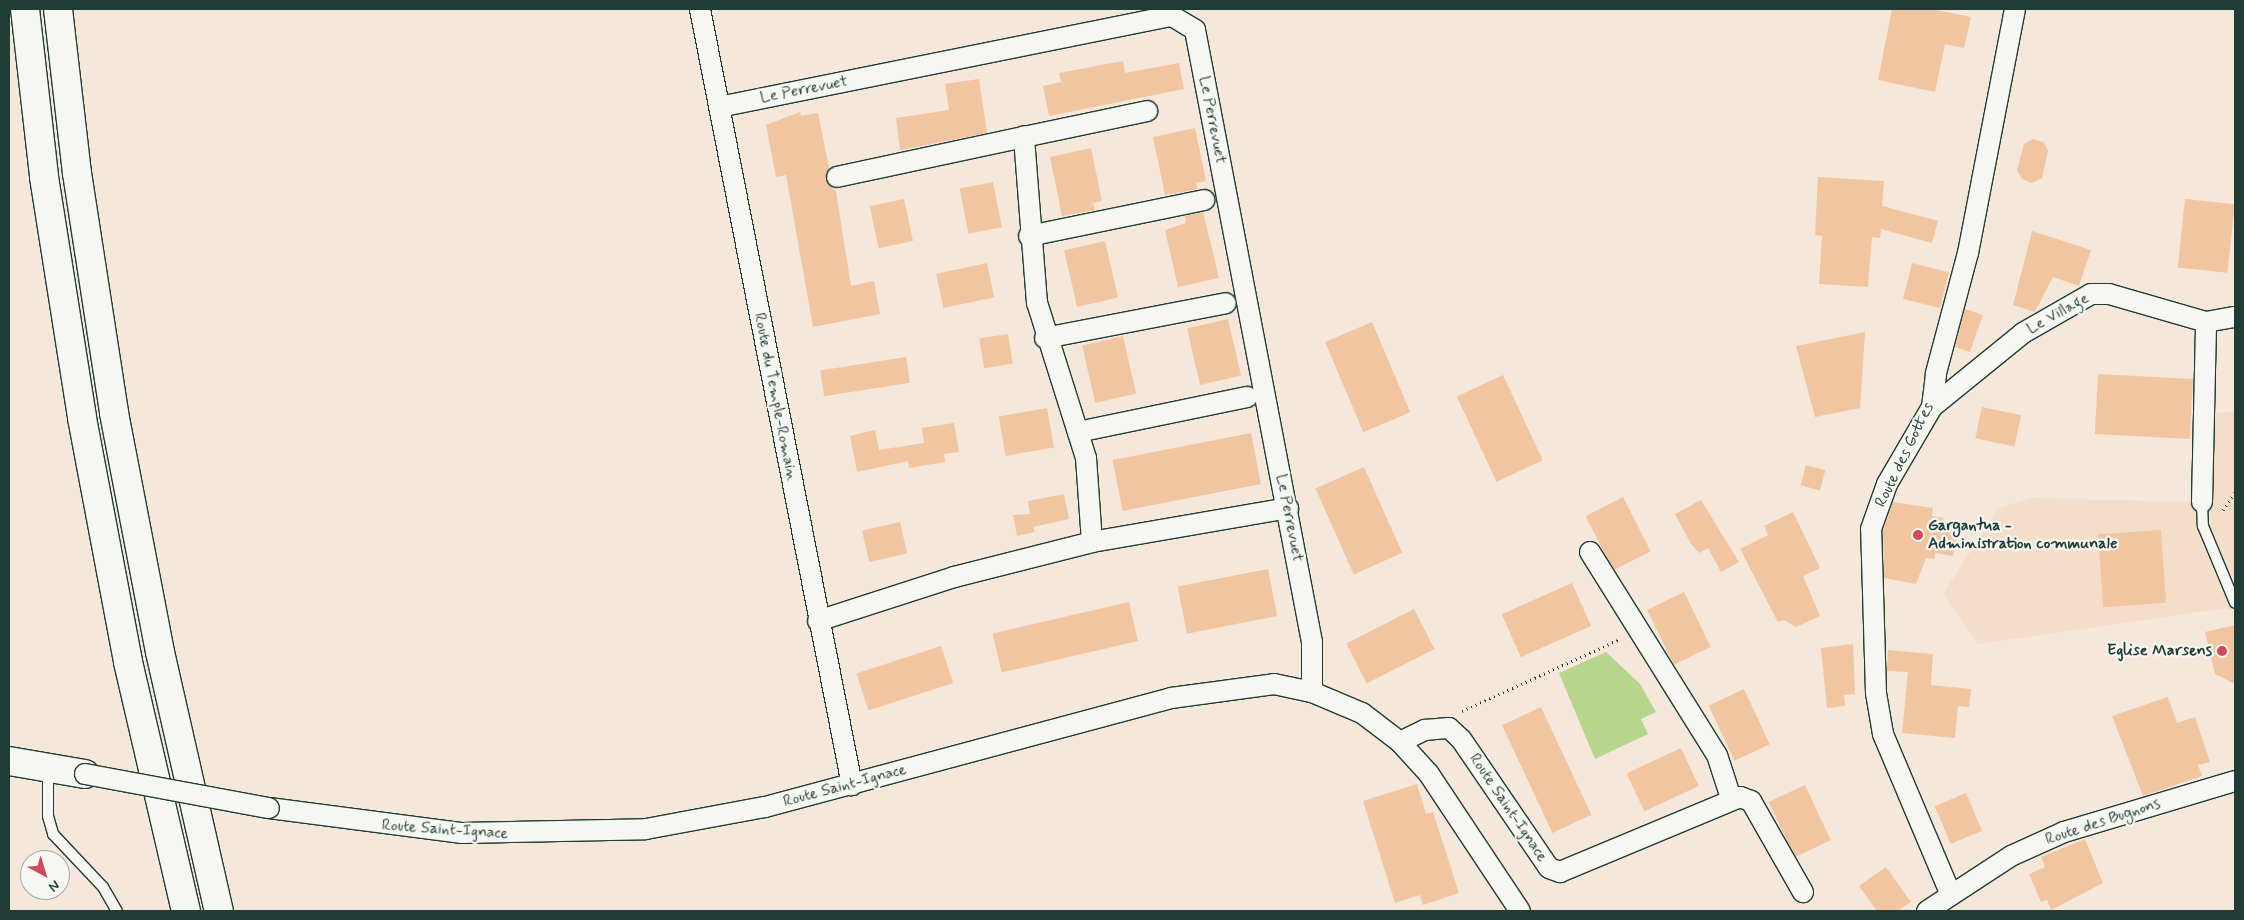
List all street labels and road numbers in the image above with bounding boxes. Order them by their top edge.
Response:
street label: Le Perrevuet [758,72,850,108]
street label: Le Perrevuet [1194,74,1230,166]
street label: Le Village [2025,290,2091,338]
street label: Route du Temple-Romain [750,313,800,481]
street label: Route des Gottes [1872,400,1938,510]
street label: Le Perrevuet [1271,472,1307,564]
street label: Route Saint-Ignace [1464,749,1552,867]
street label: Route Saint-Ignace [780,760,910,812]
street label: Route des Bugnons [2041,794,2165,850]
street label: Route Saint-Ignace [380,816,510,844]

